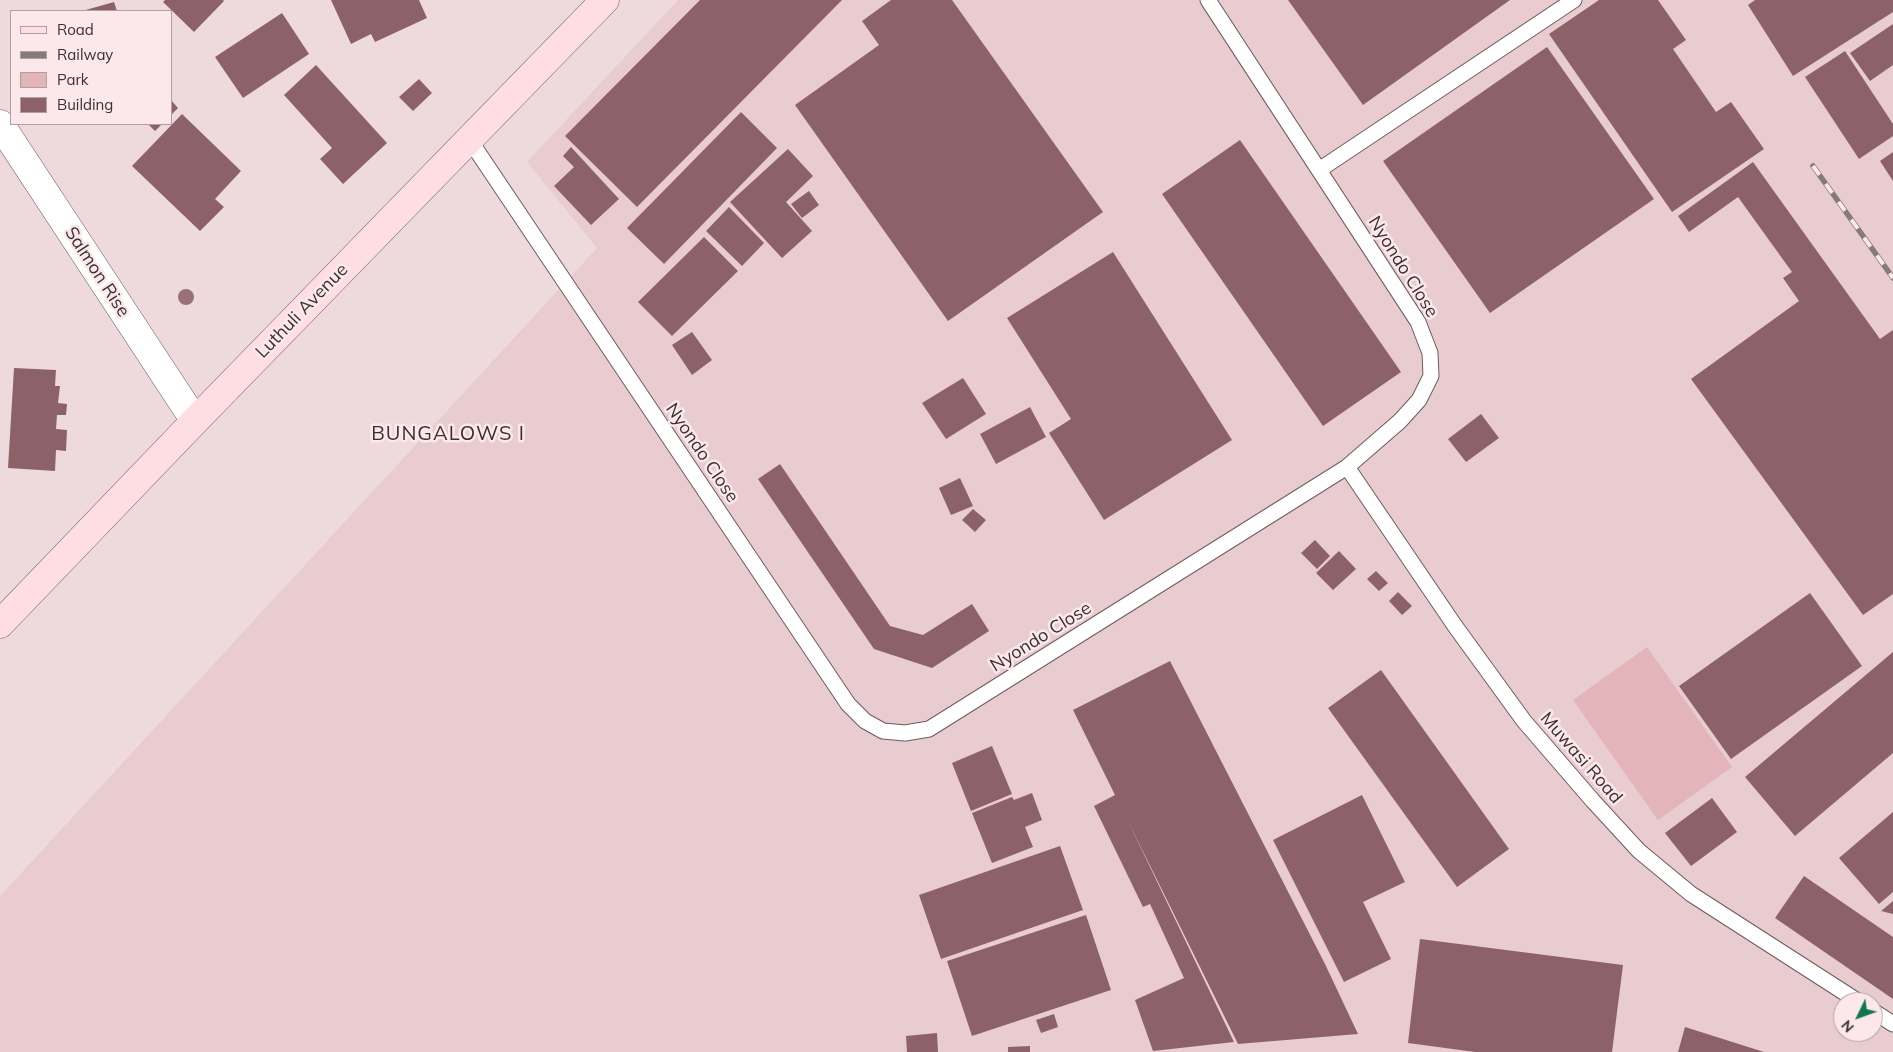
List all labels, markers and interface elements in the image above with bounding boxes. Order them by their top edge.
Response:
legend [10,10,172,125]
text: Road [57,20,94,39]
text: Railway [57,45,113,64]
text: Park [57,70,89,89]
text: Building [57,95,113,114]
street label: Nyondo Close [1363,212,1443,322]
street label: Salmon Rise [60,223,134,321]
street label: Luthuli Avenue [251,259,353,363]
street label: Nyondo Close [661,399,743,507]
district label: BUNGALOWS I [370,422,526,446]
street label: Nyondo Close [986,597,1096,677]
street label: Muwasi Road [1535,708,1627,808]
north arrow [1833,992,1883,1042]
text: N [1837,1016,1858,1036]

